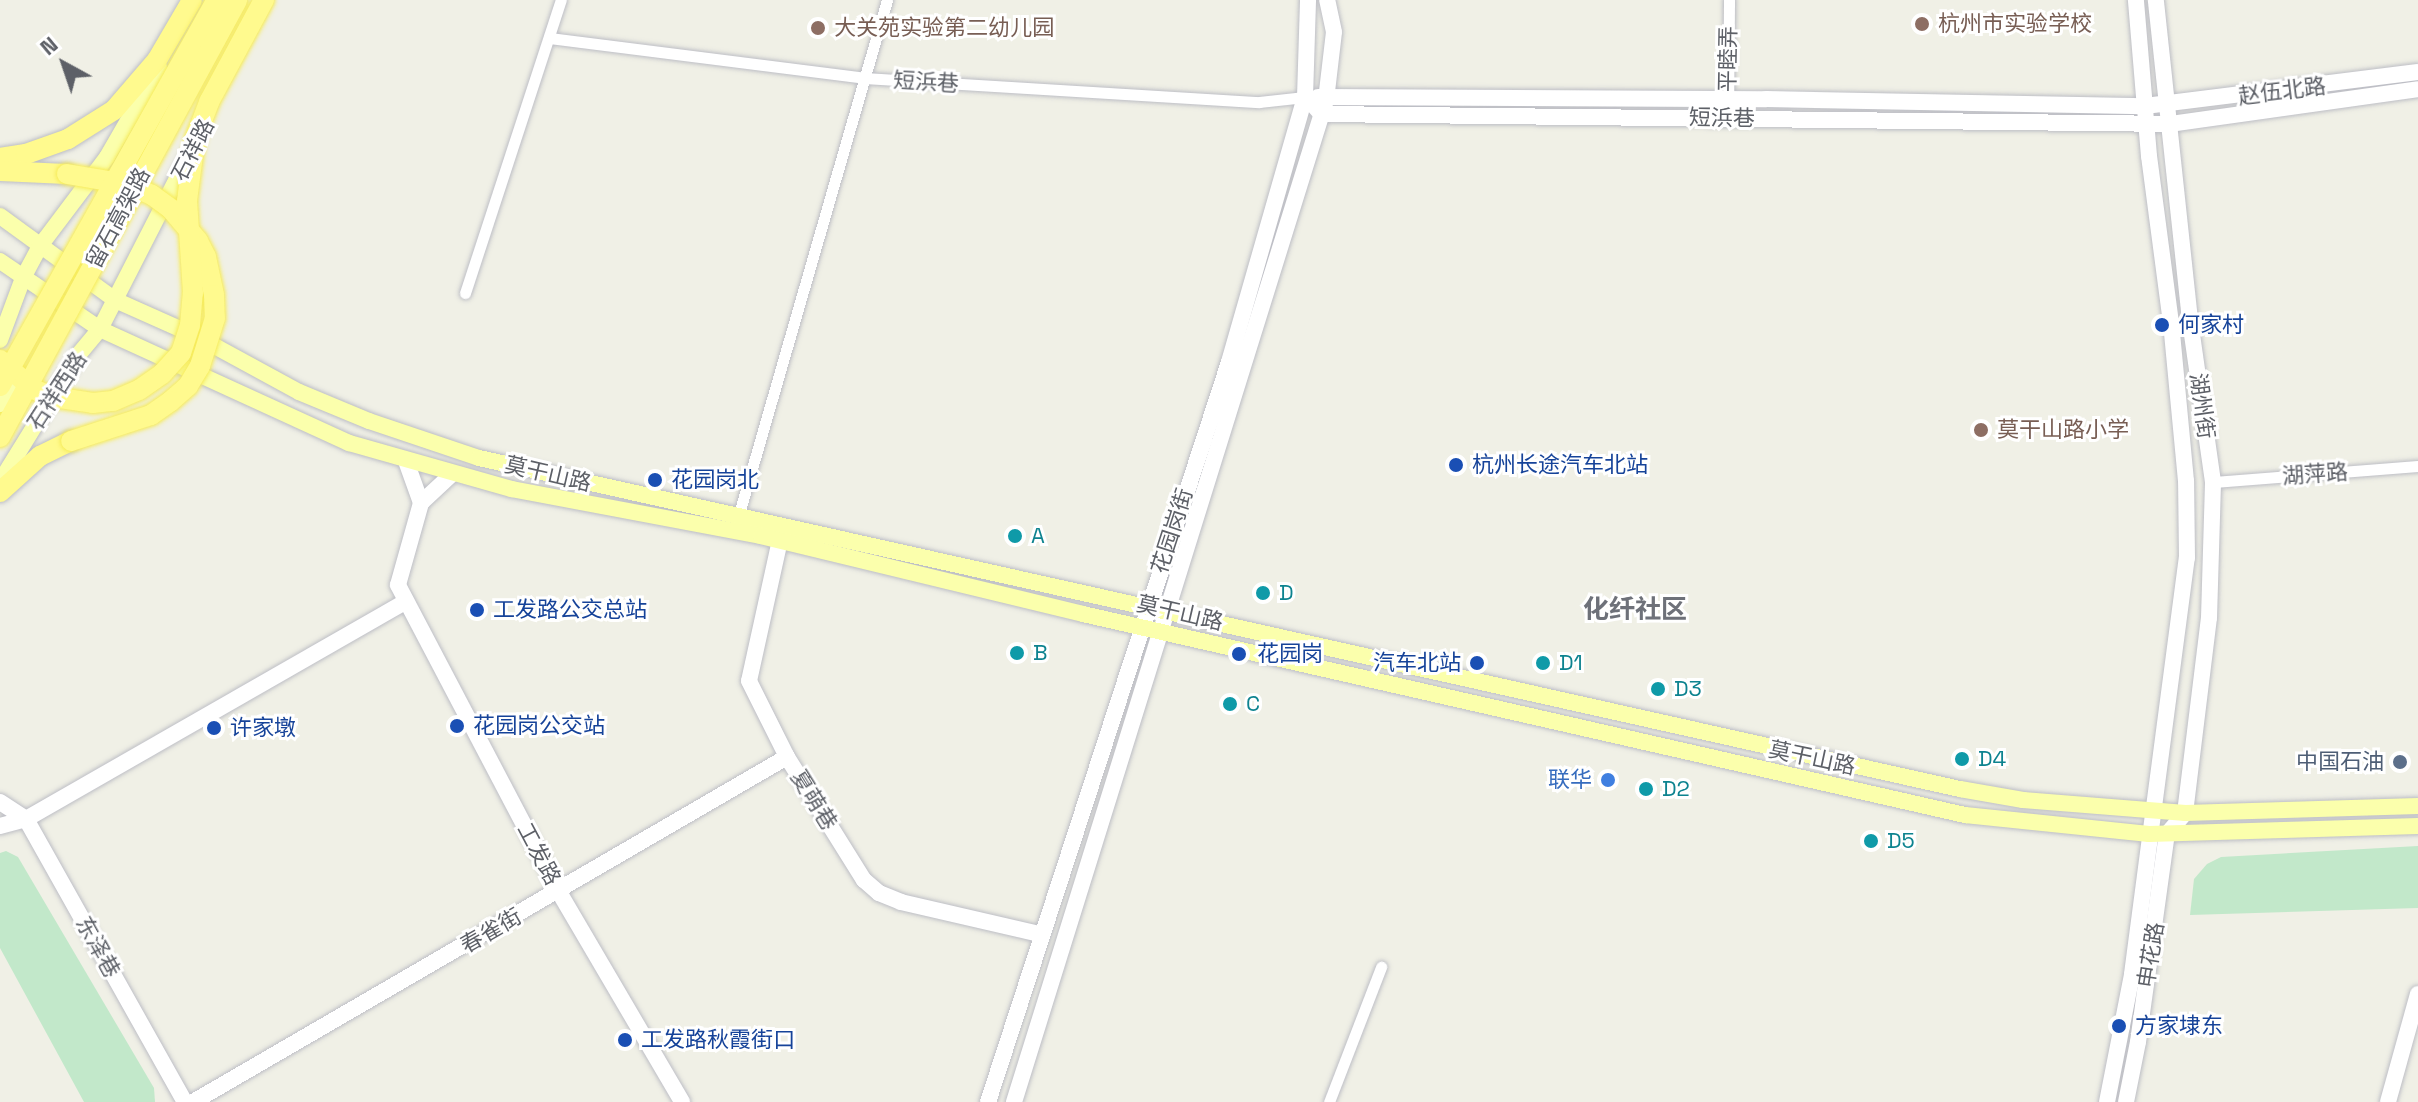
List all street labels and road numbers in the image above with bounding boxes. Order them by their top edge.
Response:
street label: 平睦弄 [1714,26,1742,92]
street label: 短浜巷 [892,67,960,97]
street label: 赵伍北路 [2237,73,2327,109]
street label: 短浜巷 [1689,104,1755,132]
street label: 石祥路 [166,115,220,185]
street label: 留石高架路 [81,163,155,273]
street label: 石祥西路 [22,347,92,435]
street label: 湖州街 [2184,371,2220,441]
street label: 莫干山路 [502,451,594,497]
street label: 湖萍路 [2281,459,2349,489]
street label: 花园岗街 [1146,485,1198,577]
street label: 莫干山路 [1134,590,1226,636]
street label: 莫干山路 [1766,736,1858,780]
street label: 夏萌巷 [785,765,843,835]
street label: 工发路 [512,819,566,889]
street label: 春雀街 [456,903,526,959]
street label: 东泽巷 [70,912,126,982]
street label: 申花路 [2133,920,2169,990]

